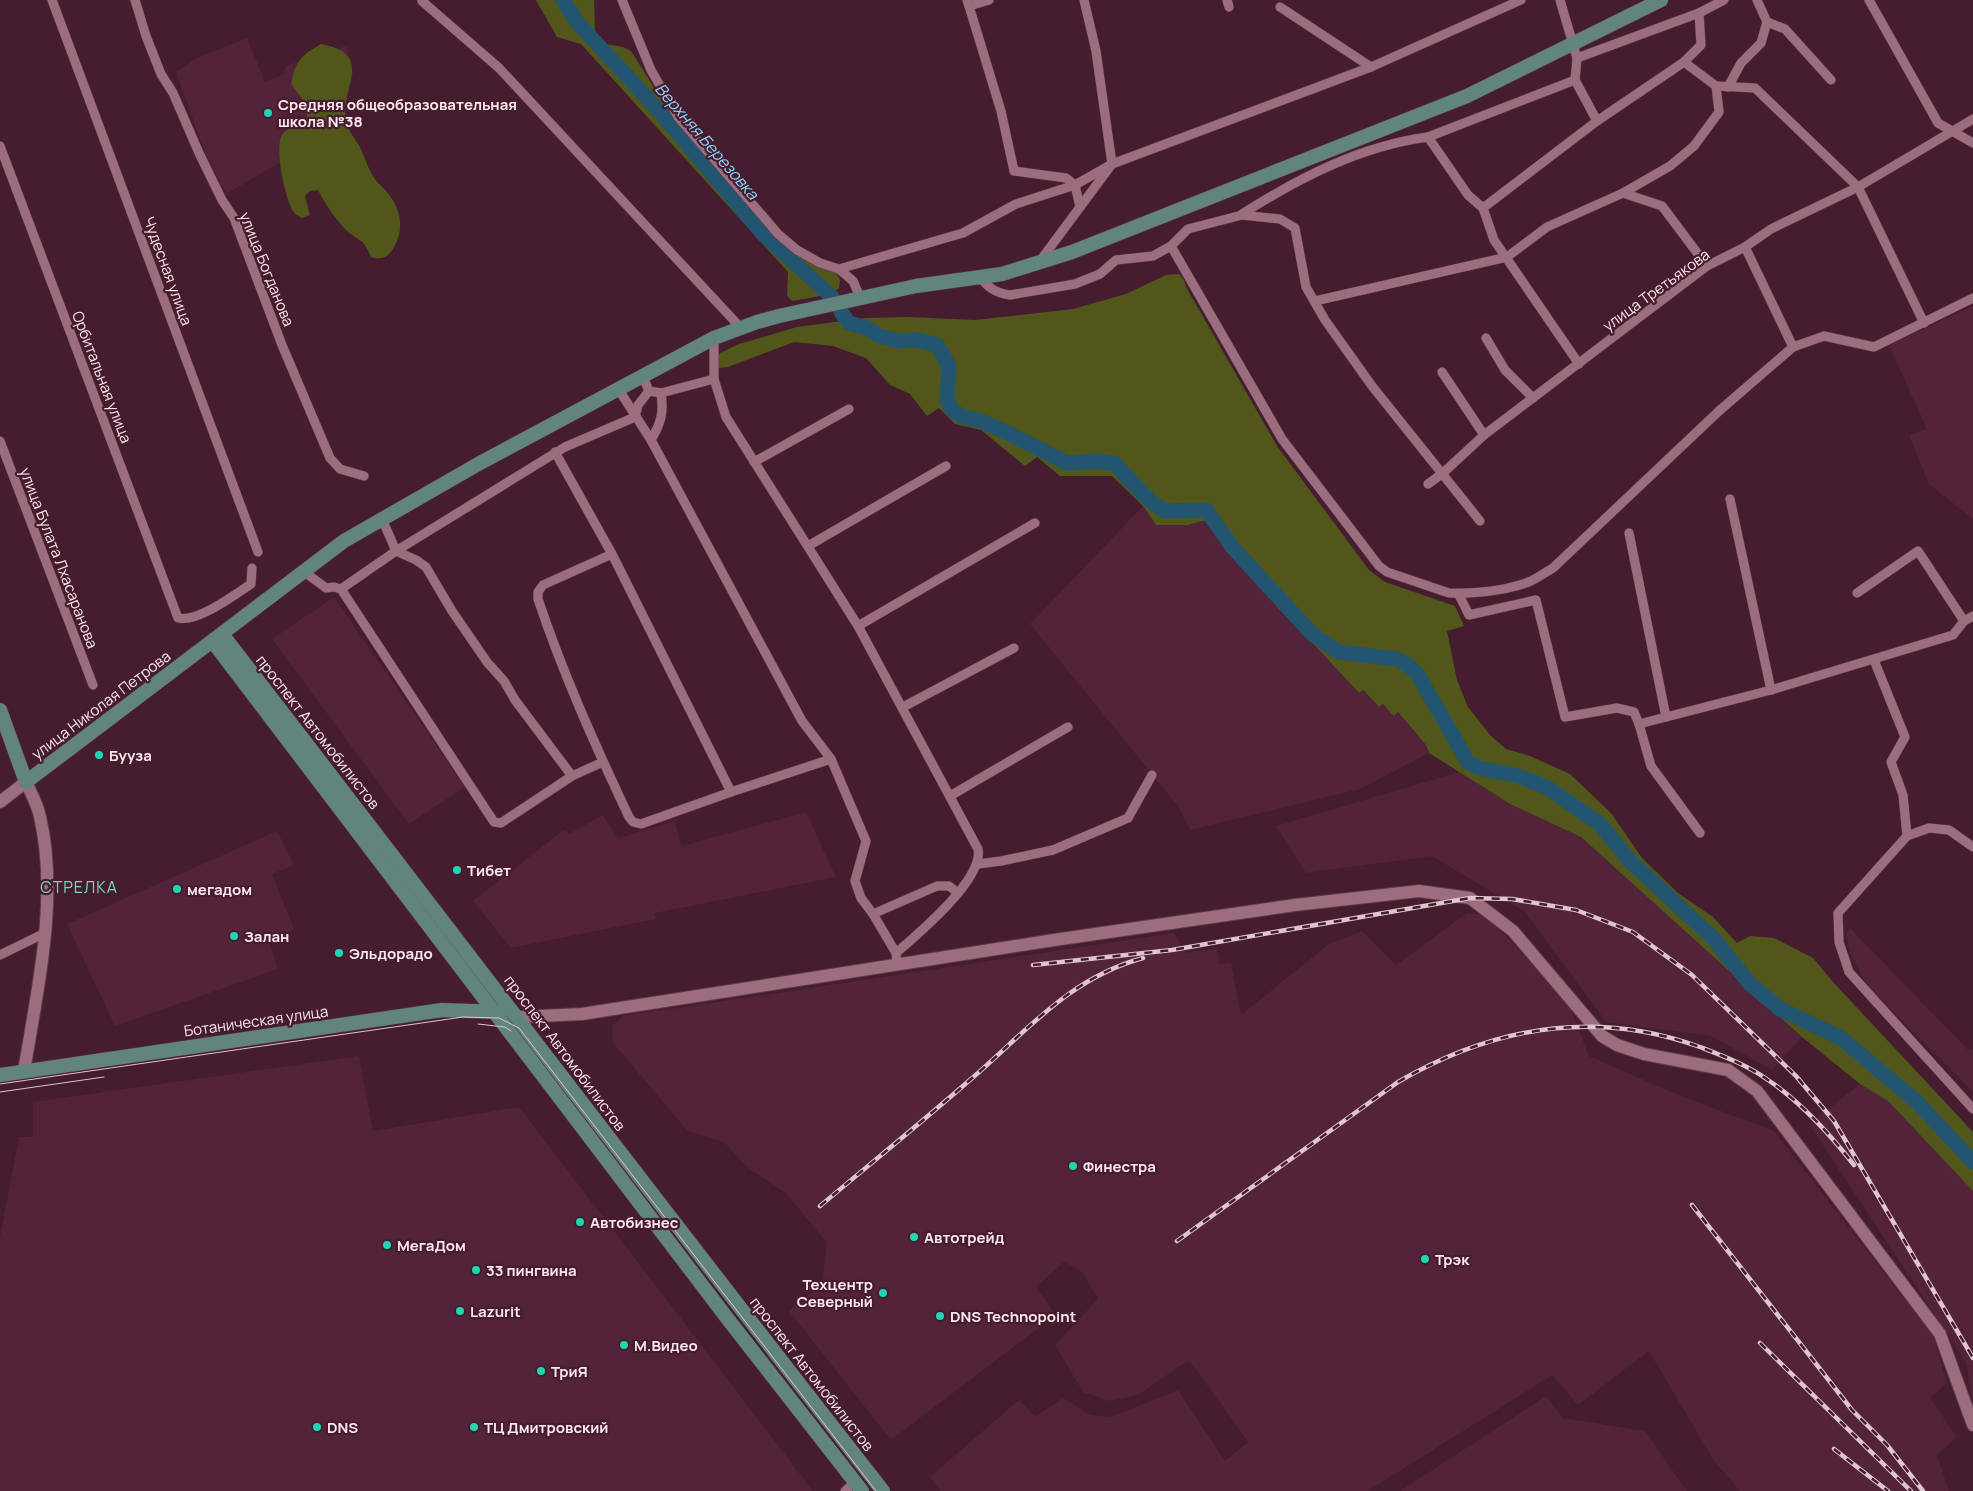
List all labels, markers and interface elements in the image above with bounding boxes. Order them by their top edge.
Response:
water label: Верхняя Березовка [650,78,764,205]
place label: Средняя общеобразовательная школа №38 [278,94,517,132]
marker: Средняя общеобразовательная школа №38 [262,107,274,119]
street label: улица Богданова [234,209,300,329]
street label: Чудесная улица [139,214,197,328]
street label: улица Третьякова [1598,244,1714,336]
street label: Орбитальная улица [67,308,137,446]
street label: улица Булата Лхасаранова [15,465,103,651]
street label: улица Николая Петрова [27,646,175,764]
street label: проспект Автомобилистов [251,651,385,813]
place label: Бууза [109,745,152,766]
marker: Бууза [93,749,105,761]
place label: Тибет [467,860,511,881]
marker: Тибет [451,864,463,876]
district label: СТРЕЛКА [40,876,118,898]
place label: мегадом [187,879,252,900]
marker: мегадом [171,883,183,895]
place label: Залан [244,926,289,947]
marker: Залан [228,930,240,942]
place label: Эльдорадо [349,943,433,964]
marker: Эльдорадо [333,947,345,959]
street label: проспект Автомобилистов [499,971,631,1135]
street label: Ботаническая улица [183,1000,329,1042]
place label: Финестра [1083,1156,1156,1177]
marker: Финестра [1067,1160,1079,1172]
place label: Автобизнес [590,1212,679,1233]
marker: Автобизнес [574,1216,586,1228]
place label: Автотрейд [924,1227,1005,1248]
marker: Автотрейд [908,1231,920,1243]
place label: МегаДом [397,1235,466,1256]
marker: МегаДом [381,1239,393,1251]
place label: Трэк [1435,1249,1470,1270]
marker: Трэк [1419,1253,1431,1265]
place label: 33 пингвина [486,1260,577,1281]
marker: 33 пингвина [470,1264,482,1276]
place label: Техцентр Северный [797,1274,873,1312]
marker: Техцентр Северный [877,1287,889,1299]
street label: проспект Автомобилистов [745,1293,879,1455]
place label: Lazurit [470,1301,521,1322]
marker: Lazurit [454,1305,466,1317]
place label: DNS Technopoint [950,1306,1076,1327]
marker: DNS Technopoint [934,1310,946,1322]
place label: М.Видео [634,1335,698,1356]
marker: М.Видео [618,1339,630,1351]
place label: ТриЯ [551,1361,588,1382]
marker: ТриЯ [535,1365,547,1377]
place label: DNS [327,1417,358,1438]
place label: ТЦ Дмитровский [484,1417,608,1438]
marker: DNS [311,1421,323,1433]
marker: ТЦ Дмитровский [468,1421,480,1433]

